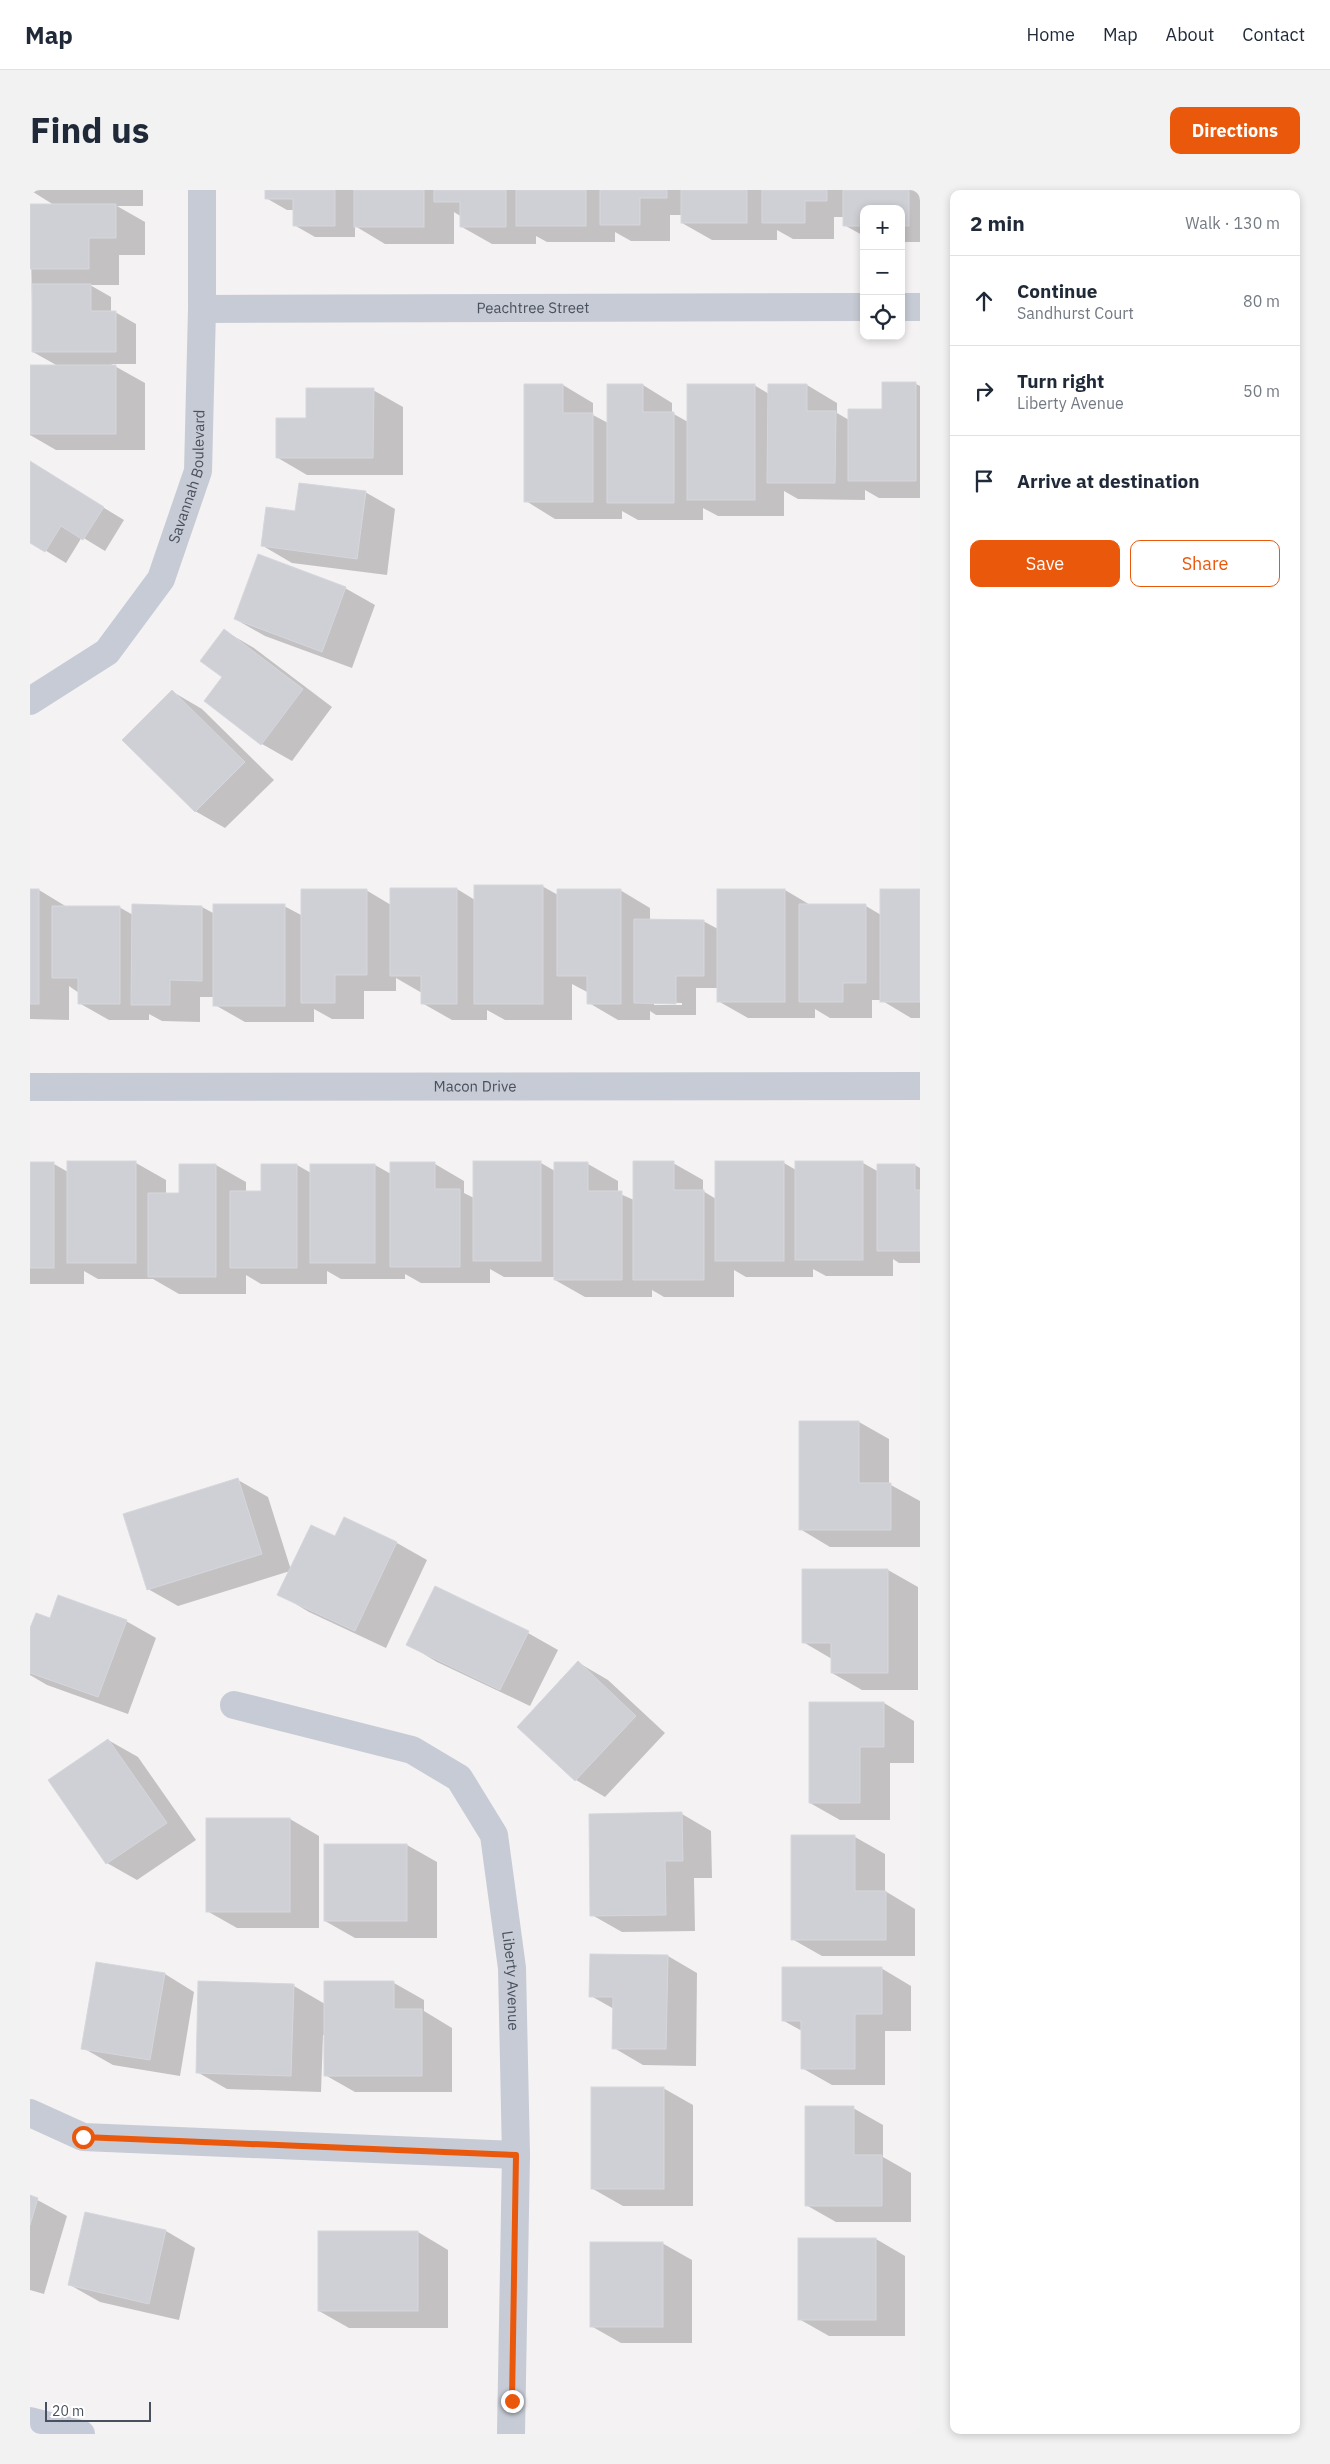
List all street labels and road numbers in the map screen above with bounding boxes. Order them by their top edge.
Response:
street label: Peachtree Street [476,298,590,317]
street label: Savannah Boulevard [164,409,209,546]
street label: Macon Drive [433,1076,517,1096]
street label: Liberty Avenue [498,1929,523,2031]

